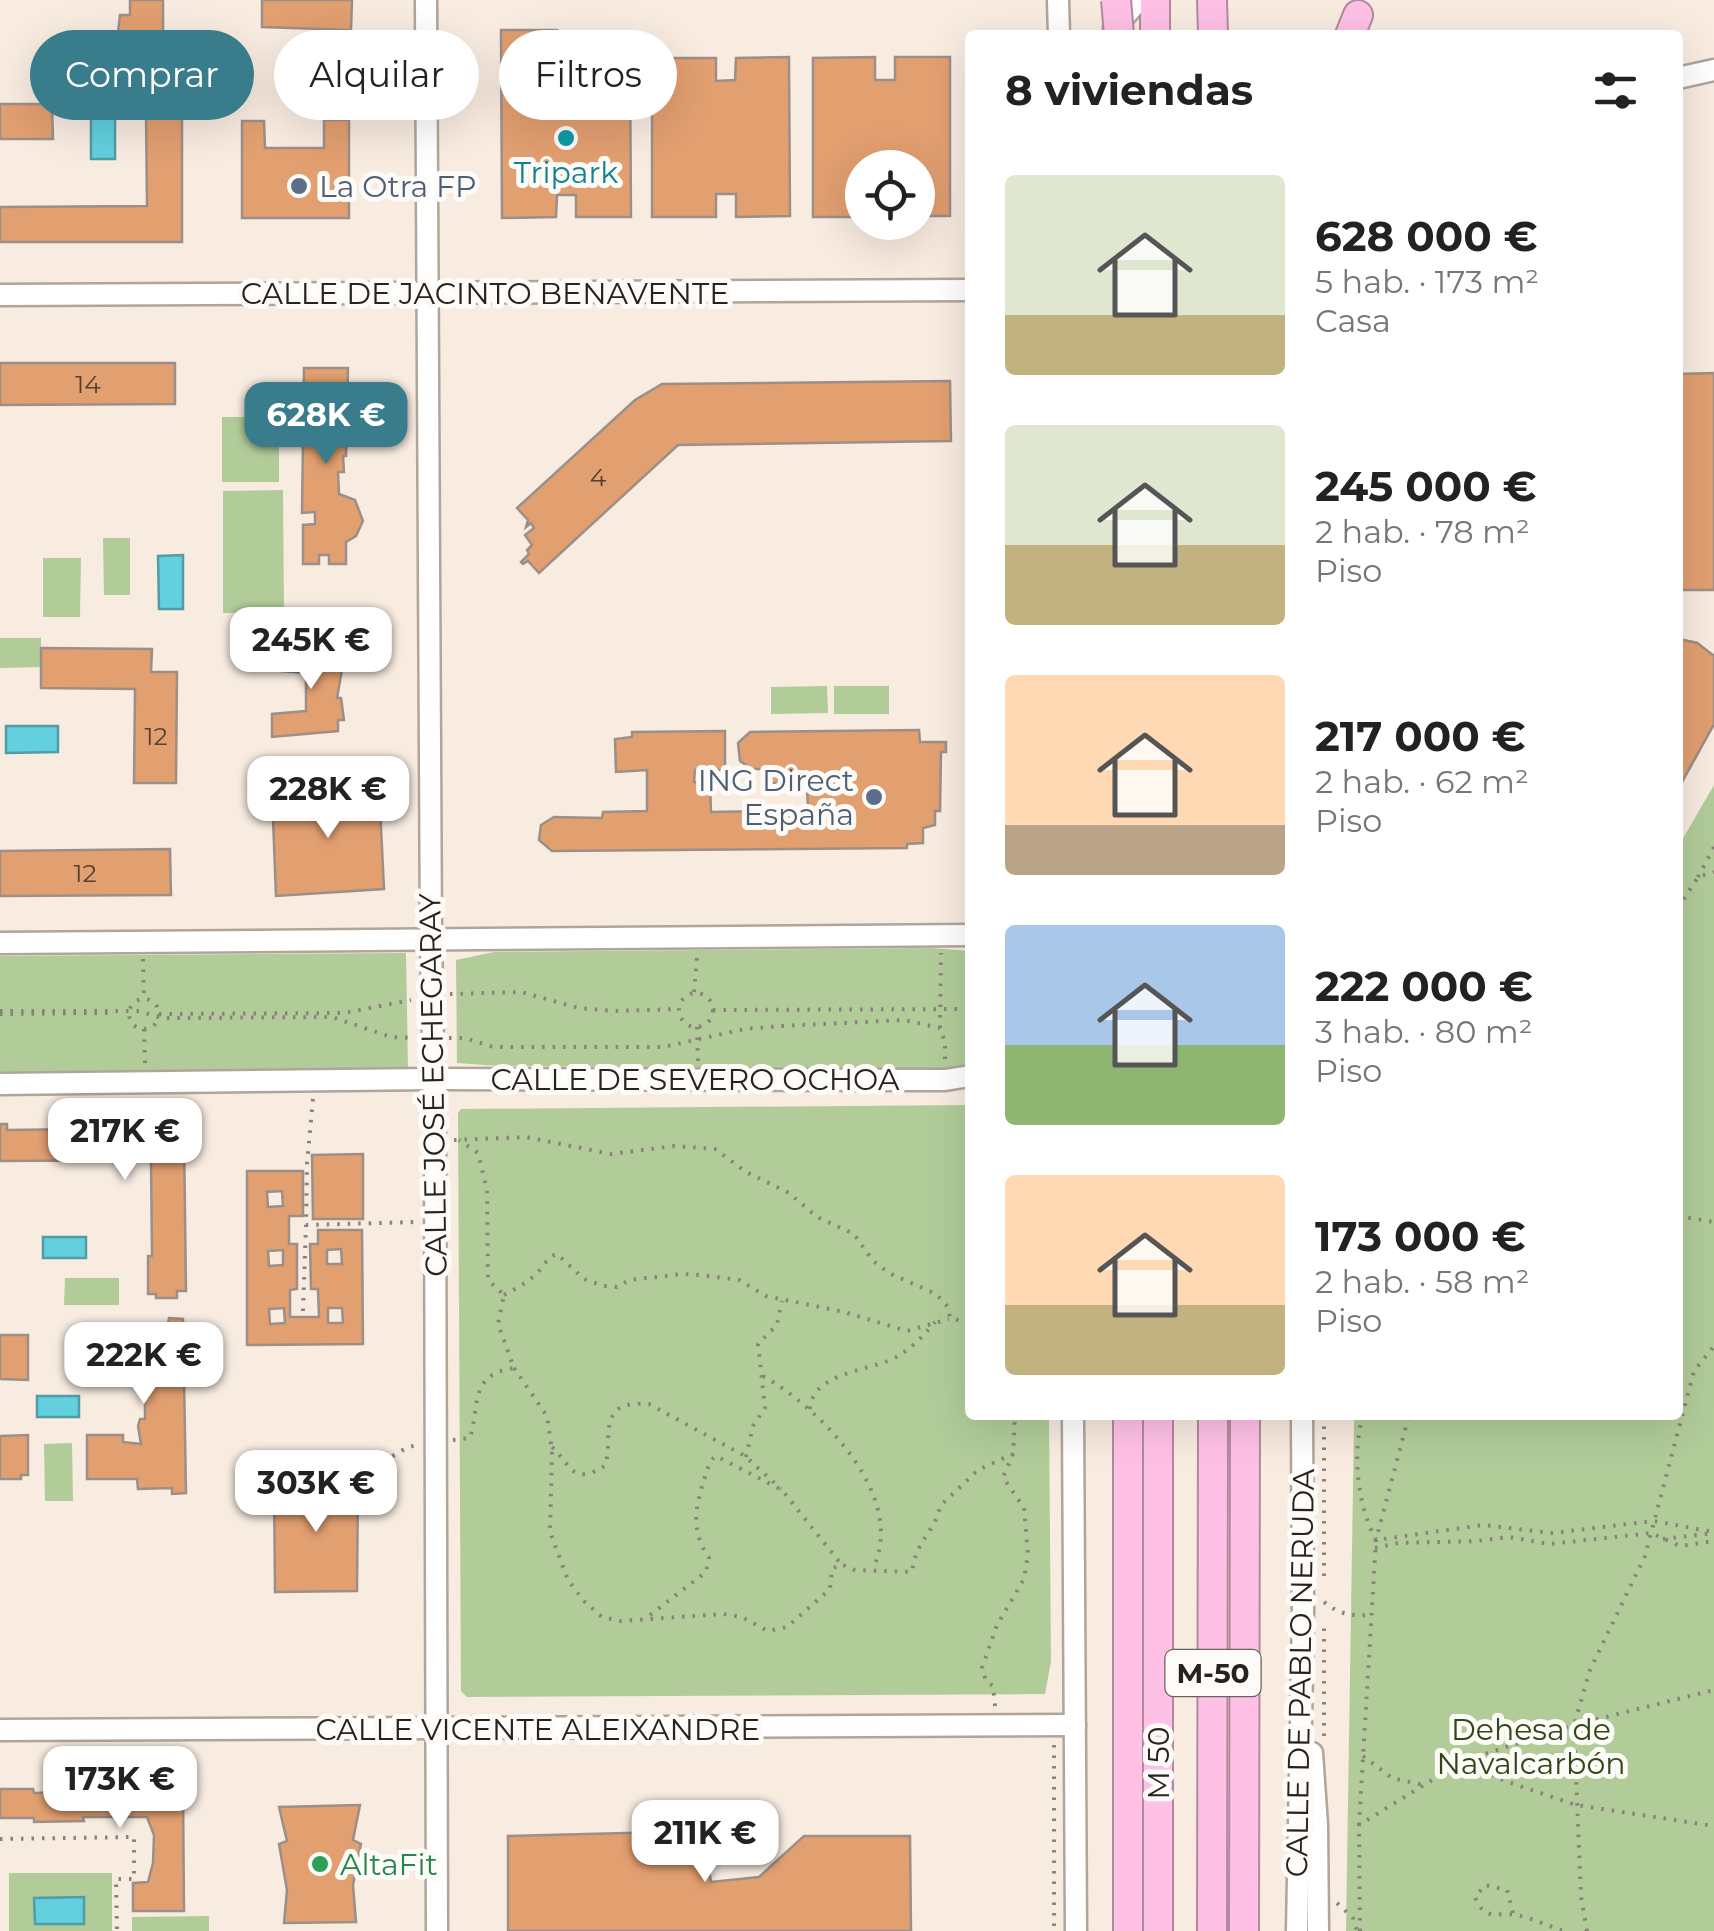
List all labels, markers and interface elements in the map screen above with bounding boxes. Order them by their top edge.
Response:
chip: Comprar [30,30,254,120]
chip: Alquilar [274,30,479,120]
chip: Filtros [499,30,677,120]
icon: filters [1588,63,1643,118]
text: 8 viviendas [1005,64,1253,116]
marker: Tripark [555,127,577,149]
map controls [845,150,935,240]
button: locate [845,150,935,240]
place label: Tripark [514,154,618,191]
place label: La Otra FP [319,168,477,205]
marker: La Otra FP [288,175,310,197]
text: 628 000 € [1315,210,1538,262]
icon: home [1085,215,1205,335]
text: 5 hab. · 173 m² [1315,262,1539,301]
street label: CALLE DE JACINTO BENAVENTE [241,275,729,312]
text: Casa [1315,301,1391,340]
house number: 14 [75,369,101,399]
pin: 628K € [245,382,407,467]
text: 628K € [266,395,386,434]
text: 245 000 € [1315,460,1537,512]
house number: 4 [590,462,607,492]
icon: home [1085,465,1205,585]
text: 2 hab. · 78 m² [1315,512,1530,551]
text: Piso [1315,551,1382,590]
pin: 245K € [230,607,392,692]
text: 245K € [252,620,370,659]
text: 217 000 € [1315,710,1526,762]
icon: home [1085,715,1205,835]
house number: 12 [144,721,168,751]
pin: 228K € [247,756,409,841]
place label: ING Direct España [698,762,854,833]
text: 2 hab. · 62 m² [1315,762,1529,801]
text: 228K € [269,769,387,808]
marker: ING Direct España [863,786,885,808]
text: Piso [1315,801,1382,840]
house number: 12 [73,858,97,888]
street label: CALLE JOSÉ ECHEGARAY [411,892,455,1277]
text: 222 000 € [1315,960,1533,1012]
icon: home [1085,965,1205,1085]
text: 3 hab. · 80 m² [1315,1012,1532,1051]
text: Piso [1315,1051,1382,1090]
street label: CALLE DE SEVERO OCHOA [491,1061,900,1098]
pin: 217K € [44,1098,206,1183]
text: 217K € [70,1111,180,1150]
text: 173 000 € [1315,1210,1525,1262]
icon: home [1085,1215,1205,1335]
text: 2 hab. · 58 m² [1315,1262,1530,1301]
text: Piso [1315,1301,1382,1340]
pin: 222K € [63,1322,225,1407]
text: 222K € [86,1335,202,1374]
pin: 303K € [235,1450,397,1535]
text: 303K € [257,1463,375,1502]
street label: CALLE DE PABLO NERUDA [1278,1468,1322,1878]
road number: M-50 [1166,1650,1260,1696]
street label: CALLE VICENTE ALEIXANDRE [316,1711,760,1748]
park label: Dehesa de Navalcarbón [1436,1711,1626,1782]
street label: M 50 [1140,1726,1177,1800]
pin: 173K € [39,1746,201,1831]
text: 173K € [65,1759,175,1798]
pin: 211K € [624,1800,786,1885]
text: 211K € [654,1813,756,1852]
place label: AltaFit [340,1846,438,1883]
marker: AltaFit [309,1853,331,1875]

